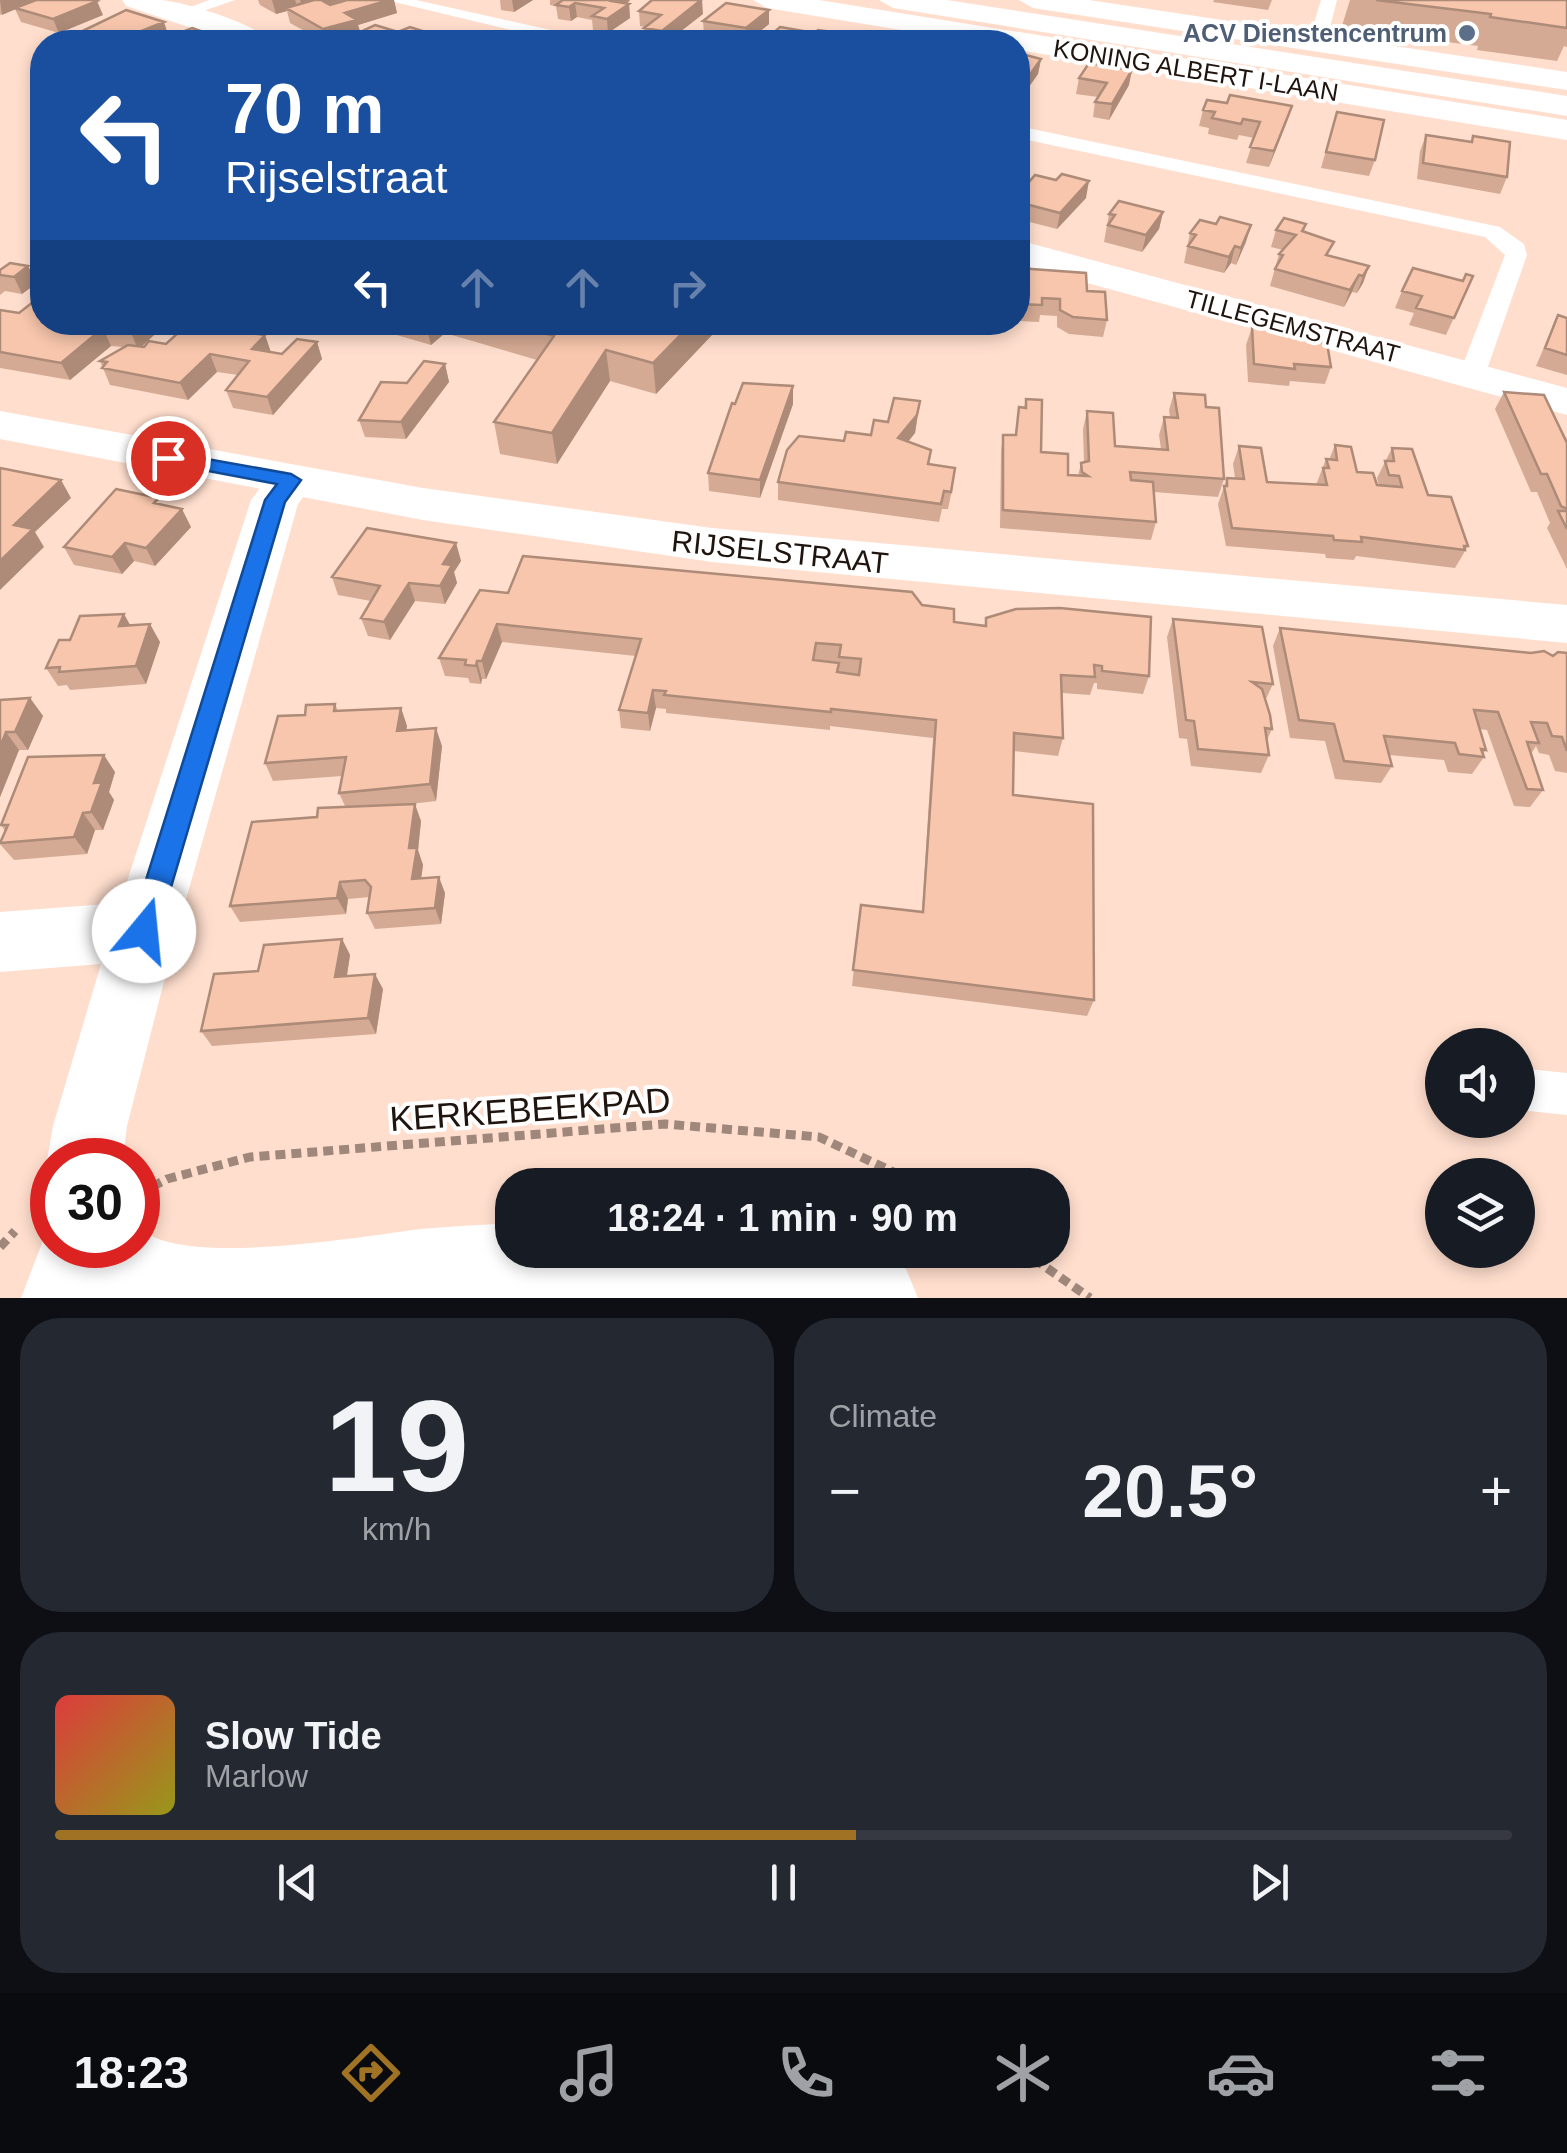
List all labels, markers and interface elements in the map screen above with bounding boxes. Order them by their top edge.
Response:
place label: ACV Dienstencentrum [1183,19,1447,47]
marker: ACV Dienstencentrum [1456,22,1478,44]
street label: KONING ALBERT I-LAAN [1052,34,1340,106]
icon: left [60,70,190,200]
text: 70 m [225,70,385,148]
text: Rijselstraat [225,152,448,203]
icon: left [345,260,400,315]
icon: ahead [450,260,505,315]
icon: ahead [555,260,610,315]
icon: right [660,260,715,315]
street label: TILLEGEMSTRAAT [1183,284,1403,368]
pin [126,416,211,501]
icon: arrive [141,431,196,486]
street label: RIJSELSTRAAT [670,524,890,580]
position arrow [92,879,196,983]
map controls [1425,1028,1535,1268]
button: sound [1425,1028,1535,1138]
street label: KERKEBEEKPAD [388,1080,672,1138]
speed limit sign: 30 [30,1138,160,1268]
button: layers [1425,1158,1535,1268]
text: 18:24 · 1 min · 90 m [607,1197,958,1239]
text: 19 [324,1373,469,1519]
text: Climate [829,1398,937,1434]
text: 20.5° [1082,1449,1258,1533]
text: − [829,1460,861,1522]
text: + [1480,1460,1512,1522]
text: km/h [362,1511,431,1547]
text: Slow Tide [205,1715,382,1757]
text: Marlow [205,1758,308,1794]
icon: previous [270,1855,325,1910]
icon: pause [756,1855,811,1910]
icon: next [1242,1855,1297,1910]
icon: directions [336,2038,406,2108]
icon: music [554,2038,624,2108]
icon: phone [771,2038,841,2108]
icon: climate [988,2038,1058,2108]
icon: car [1206,2038,1276,2108]
icon: filters [1423,2038,1493,2108]
text: 18:23 [74,2047,189,2098]

